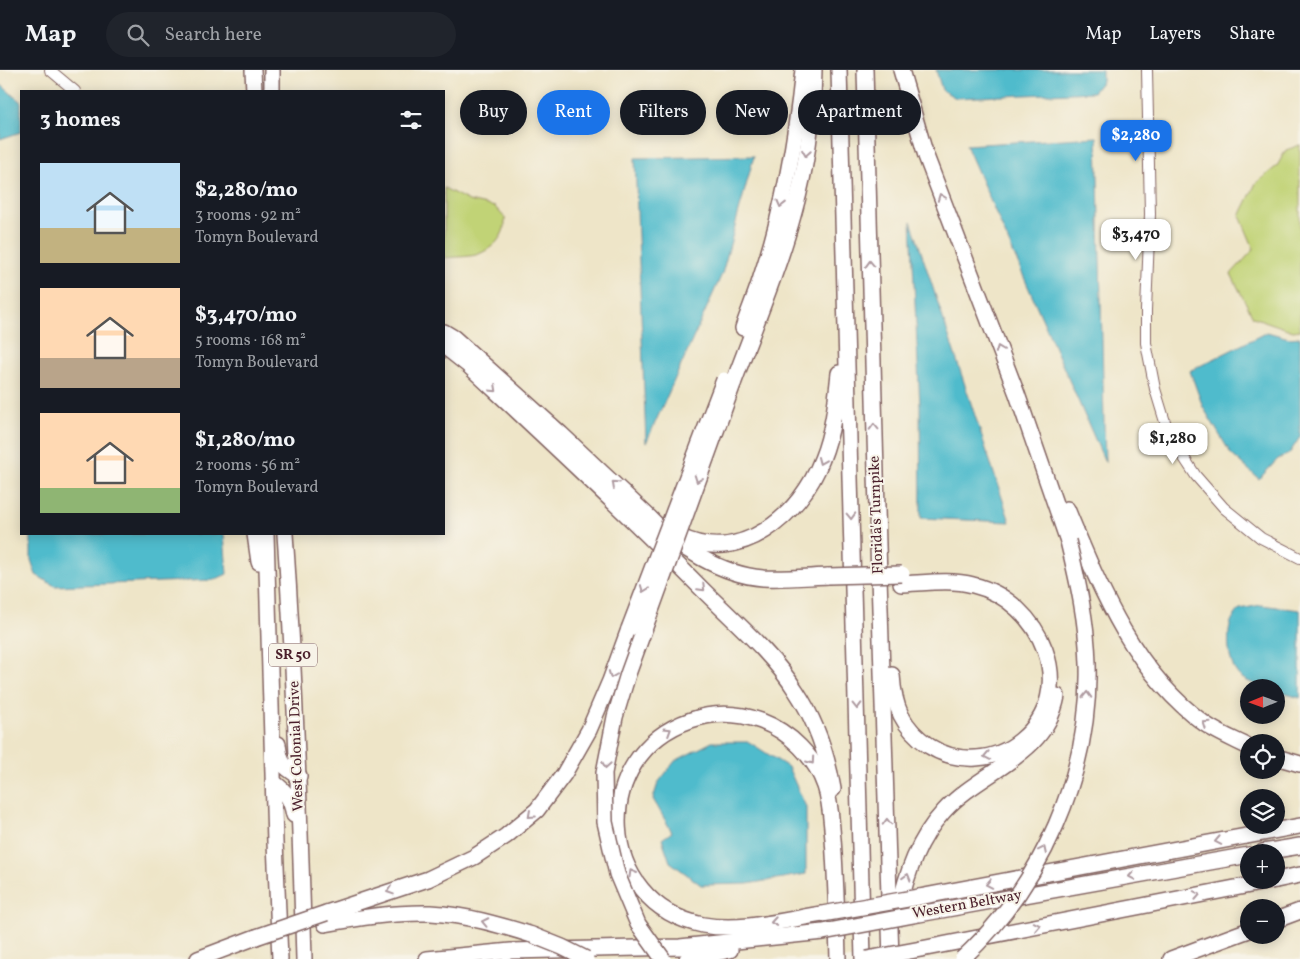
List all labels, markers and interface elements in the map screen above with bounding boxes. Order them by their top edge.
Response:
search box [106,12,456,57]
text: Map [25,18,76,52]
icon: search [124,21,152,49]
text: Search here [164,22,262,48]
text: Map [1085,22,1121,47]
text: Layers [1149,22,1201,47]
text: Share [1229,22,1275,47]
chip: Buy [460,90,527,135]
chip: Rent [537,90,610,135]
chip: Filters [620,90,706,135]
chip: New [716,90,788,135]
chip: Apartment [798,90,921,135]
text: 3 homes [40,106,121,135]
icon: filters [397,106,425,134]
pin: $2,280 [1095,119,1177,162]
text: $2,280 [1112,125,1160,147]
one-way arrow [802,149,812,158]
text: $2,280/mo [195,176,298,205]
icon: home [80,183,140,243]
one-way arrow [937,193,947,202]
one-way arrow [776,200,787,209]
text: 3 rooms · 92 m² [195,205,301,227]
pin: $3,470 [1095,218,1177,261]
text: $3,470 [1112,224,1160,246]
text: Tomyn Boulevard [195,227,319,249]
one-way arrow [865,260,875,268]
text: $3,470/mo [195,301,297,330]
icon: home [80,308,140,368]
text: 5 rooms · 168 m² [195,330,306,352]
one-way arrow [995,345,1005,354]
text: Tomyn Boulevard [195,352,319,374]
one-way arrow [488,383,497,392]
one-way arrow [869,422,880,430]
pin: $1,280 [1132,422,1214,465]
text: $1,280/mo [195,426,295,455]
text: $1,280 [1150,428,1196,450]
icon: home [80,433,140,493]
text: 2 rooms · 56 m² [195,455,300,477]
street label: Florida's Turnpike [864,455,890,575]
one-way arrow [817,456,827,465]
one-way arrow [694,474,704,483]
text: Tomyn Boulevard [195,477,319,499]
one-way arrow [611,481,620,490]
one-way arrow [846,512,857,520]
one-way arrow [696,583,705,592]
one-way arrow [640,584,650,593]
road number: SR 50 [269,644,317,666]
one-way arrow [608,670,618,679]
north arrow [1240,679,1285,724]
map controls [1240,679,1285,944]
street label: West Colonial Drive [284,680,310,812]
one-way arrow [1082,691,1092,698]
one-way arrow [852,703,862,711]
one-way arrow [1202,720,1211,730]
one-way arrow [662,728,672,737]
button: locate [1240,734,1285,779]
one-way arrow [983,750,992,760]
one-way arrow [805,755,814,765]
one-way arrow [601,761,612,770]
button: layers [1240,789,1285,834]
one-way arrow [528,809,537,818]
one-way arrow [881,818,892,826]
one-way arrow [1213,835,1222,846]
button: + [1240,844,1285,889]
one-way arrow [1037,847,1047,856]
one-way arrow [628,869,638,878]
one-way arrow [1127,870,1136,880]
one-way arrow [902,873,912,882]
one-way arrow [985,878,994,888]
street label: Western Beltway [911,885,1023,925]
one-way arrow [386,886,394,896]
one-way arrow [1192,891,1201,901]
button: − [1240,899,1285,944]
one-way arrow [770,916,778,926]
one-way arrow [481,917,490,928]
one-way arrow [1033,922,1042,932]

